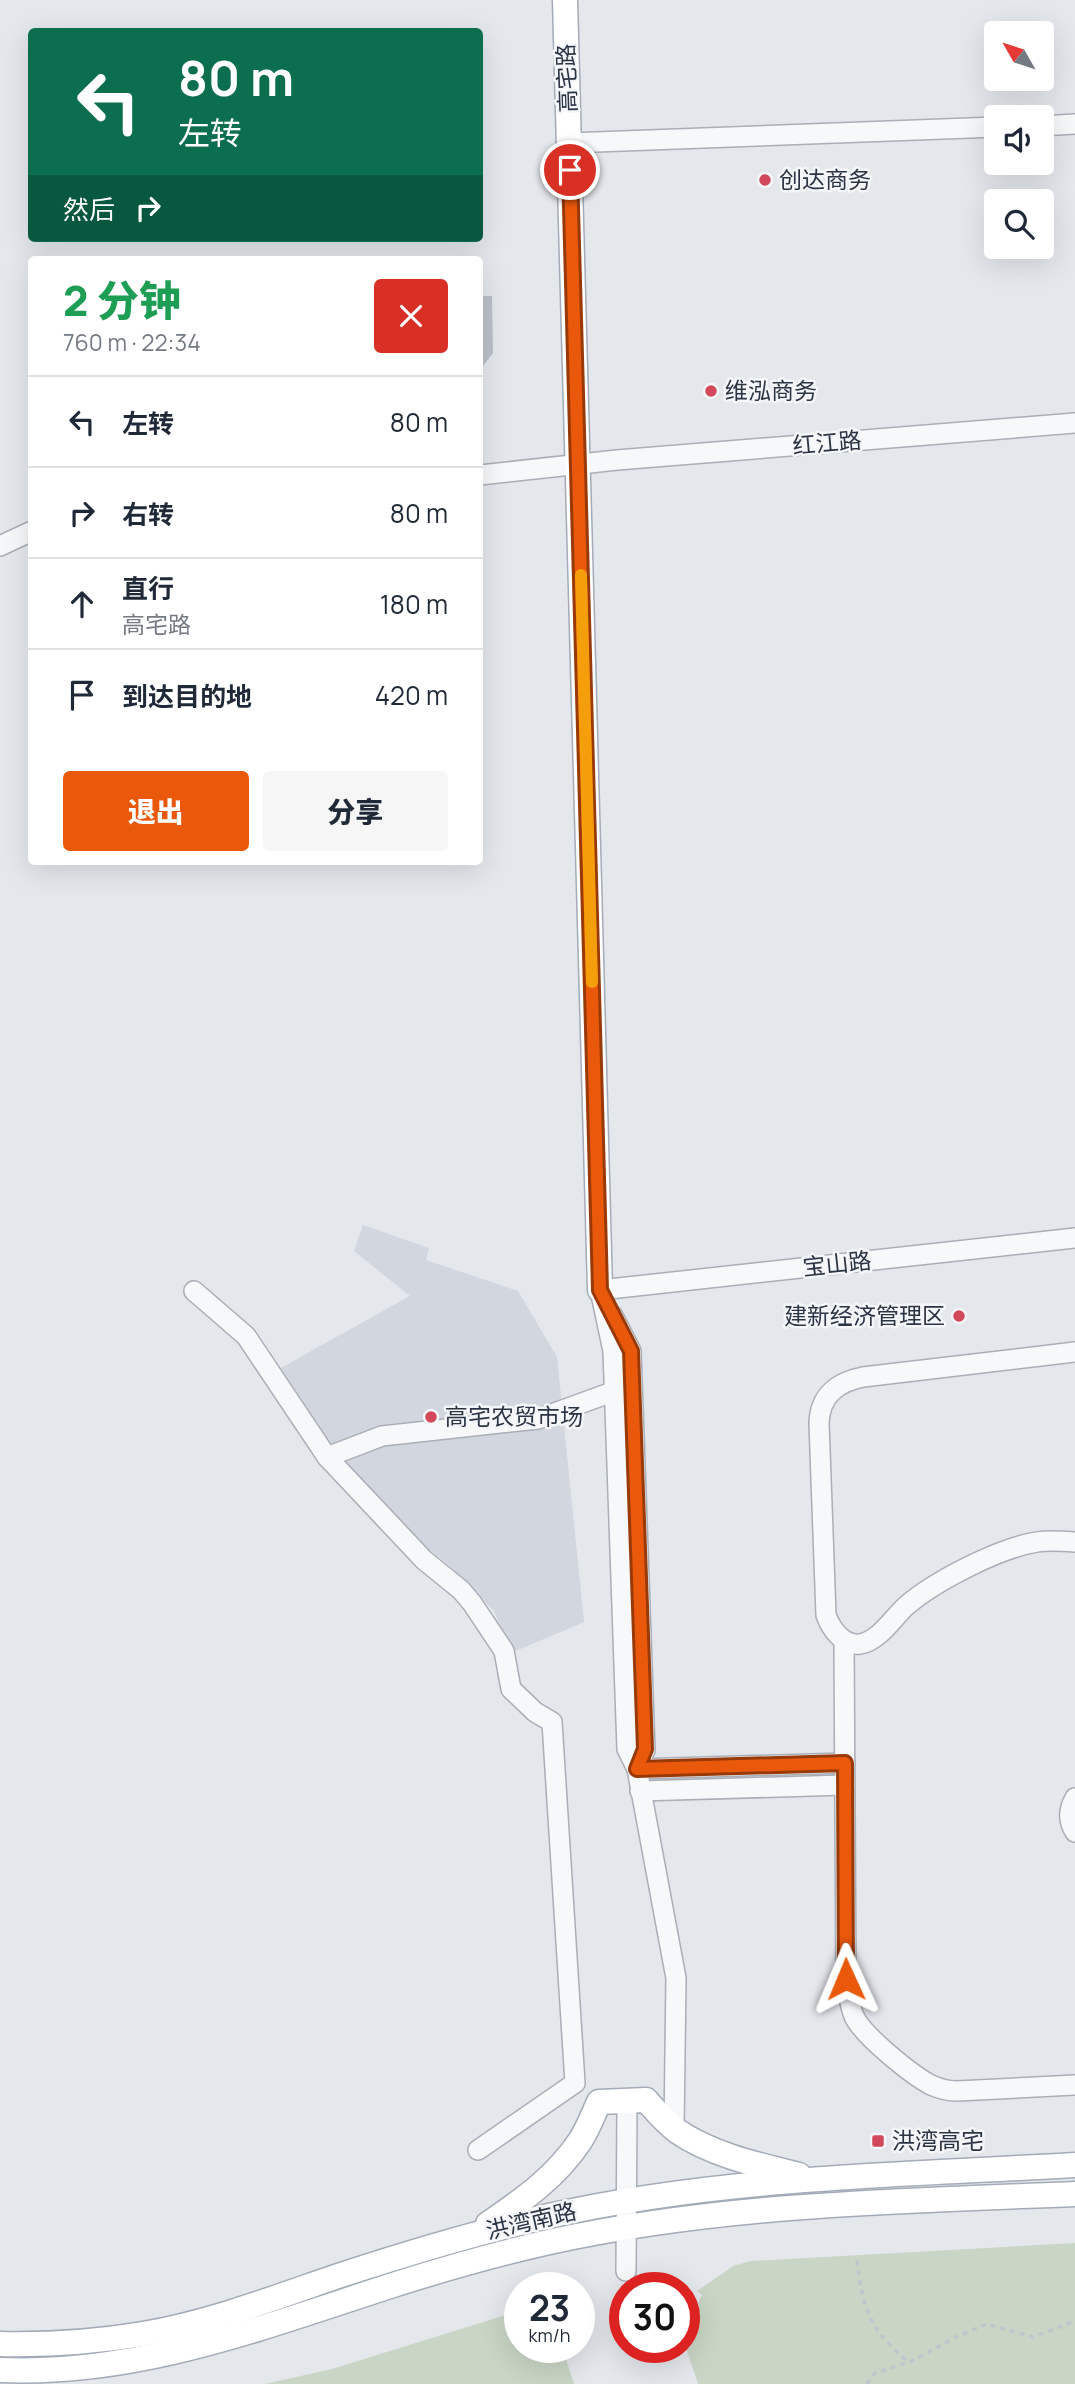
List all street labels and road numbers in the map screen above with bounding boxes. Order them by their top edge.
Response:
street label: 高宅路 [549,43,583,113]
street label: 红江路 [791,423,863,461]
street label: 宝山路 [801,1243,873,1283]
street label: 洪湾南路 [482,2194,579,2246]

